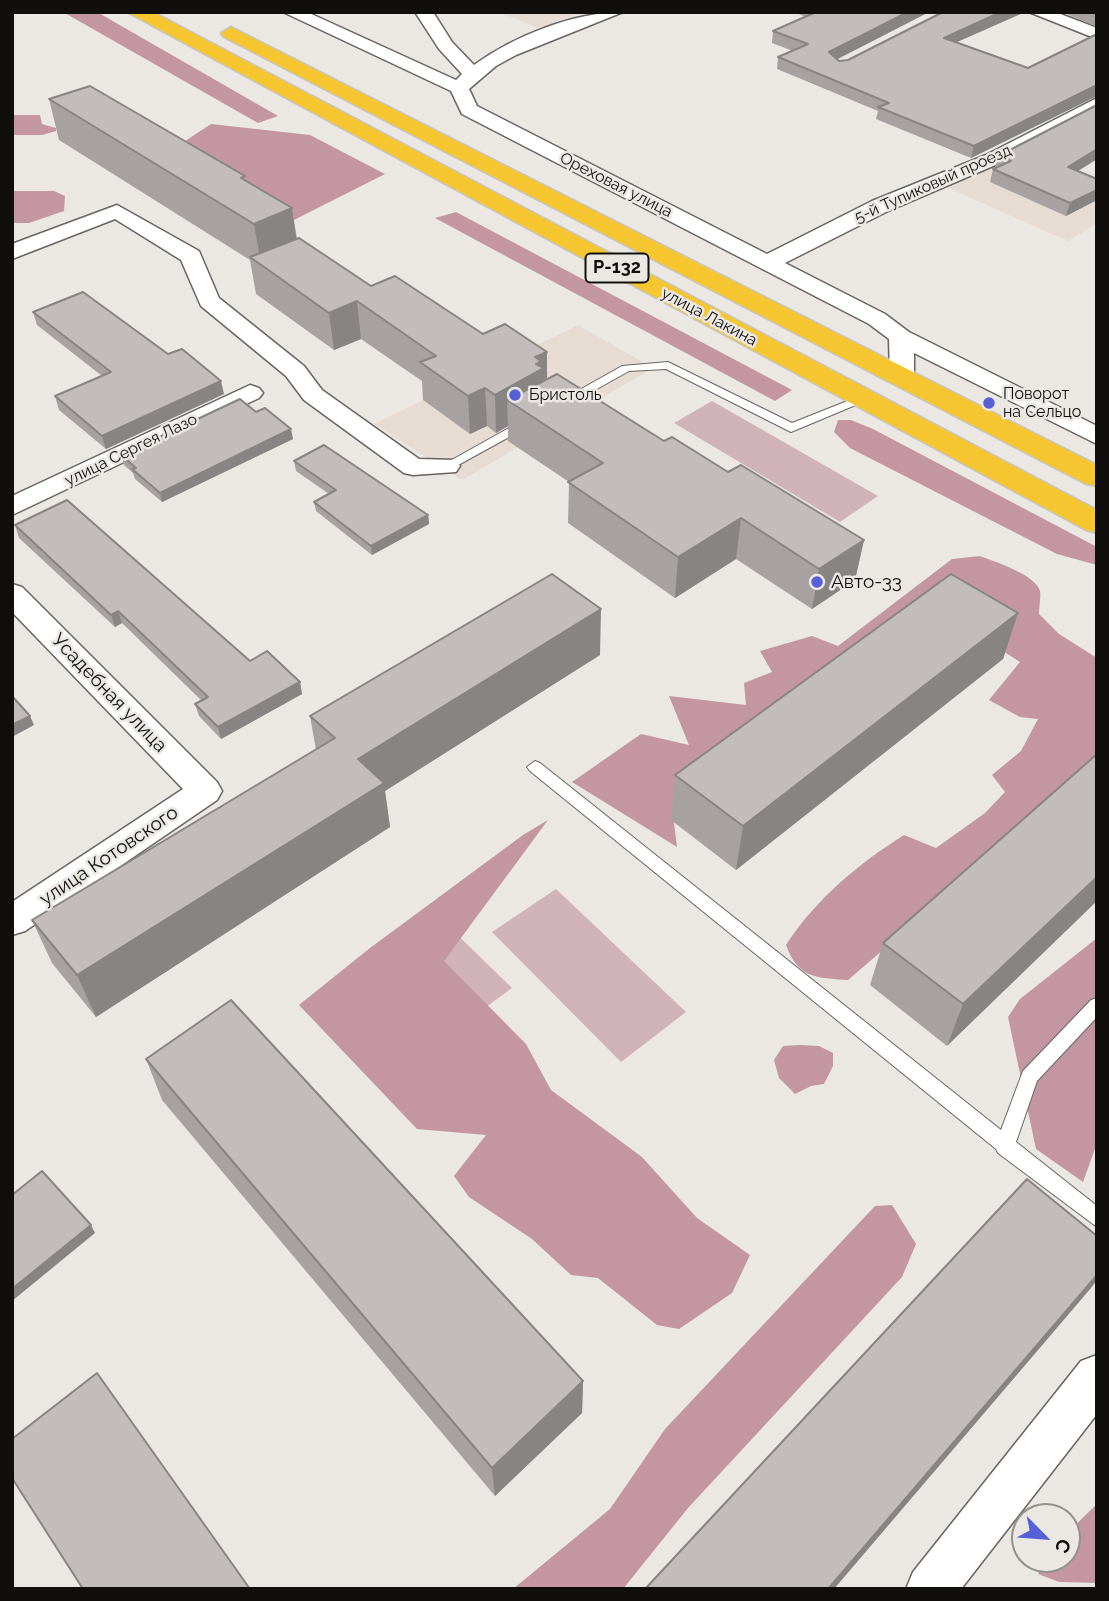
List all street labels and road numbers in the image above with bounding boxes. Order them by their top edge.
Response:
street label: 5-й Тупиковый проезд [852,141,1014,227]
street label: Ореховая улица [557,148,675,222]
road number: Р-132 [586,254,648,282]
street label: улица Лакина [658,284,760,350]
street label: улица Сергея Лазо [62,410,200,490]
street label: Усадебная улица [47,629,171,757]
street label: улица Котовского [35,801,183,911]

